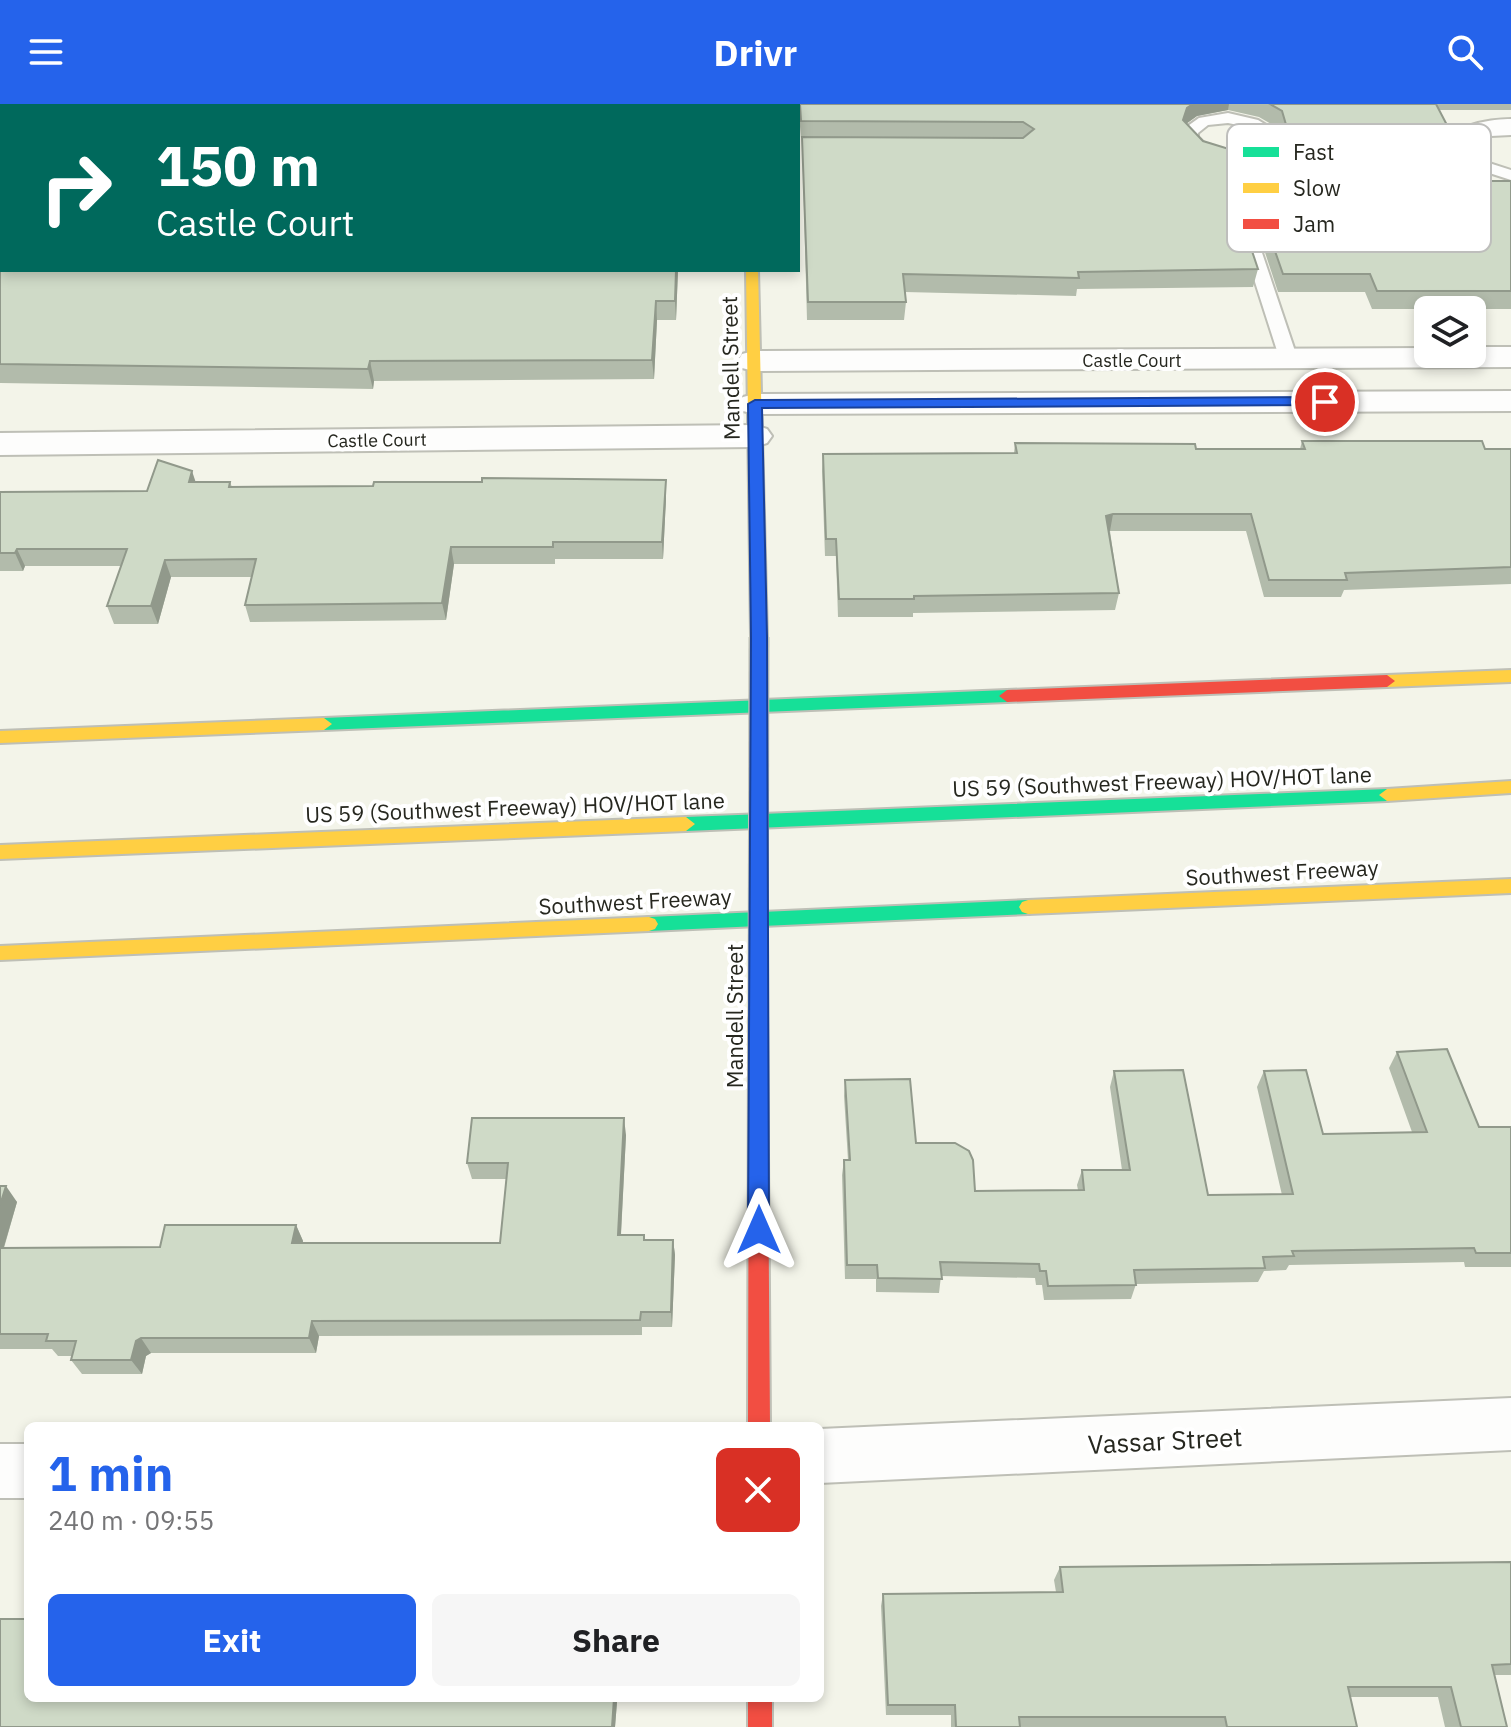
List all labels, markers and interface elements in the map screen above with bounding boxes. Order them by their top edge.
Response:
text: Drivr [714,29,797,76]
icon: menu [24,30,68,74]
icon: search [1443,30,1487,74]
legend [1227,124,1491,252]
text: 150 m [156,129,320,201]
icon: right [24,136,128,240]
text: Fast [1293,137,1334,166]
text: Slow [1293,173,1341,202]
text: Castle Court [156,199,355,246]
text: Jam [1293,209,1335,238]
street label: Mandell Street [714,296,746,440]
map controls [1414,296,1486,368]
button: layers [1414,296,1486,368]
street label: Castle Court [1082,349,1182,372]
pin [1291,368,1359,436]
icon: arrive [1303,380,1347,424]
street label: Castle Court [327,428,427,452]
street label: US 59 (Southwest Freeway) HOV/HOT lane [952,759,1372,803]
street label: US 59 (Southwest Freeway) HOV/HOT lane [305,785,725,829]
street label: Southwest Freeway [1185,852,1379,892]
street label: Southwest Freeway [538,881,732,921]
street label: Mandell Street [720,944,749,1088]
position arrow [717,1188,801,1272]
street label: Vassar Street [1087,1419,1243,1461]
text: 1 min [48,1442,173,1504]
button: close [716,1448,800,1532]
text: 240 m · 09:55 [48,1503,214,1537]
button: Exit [48,1594,416,1686]
button: Share [432,1594,800,1686]

